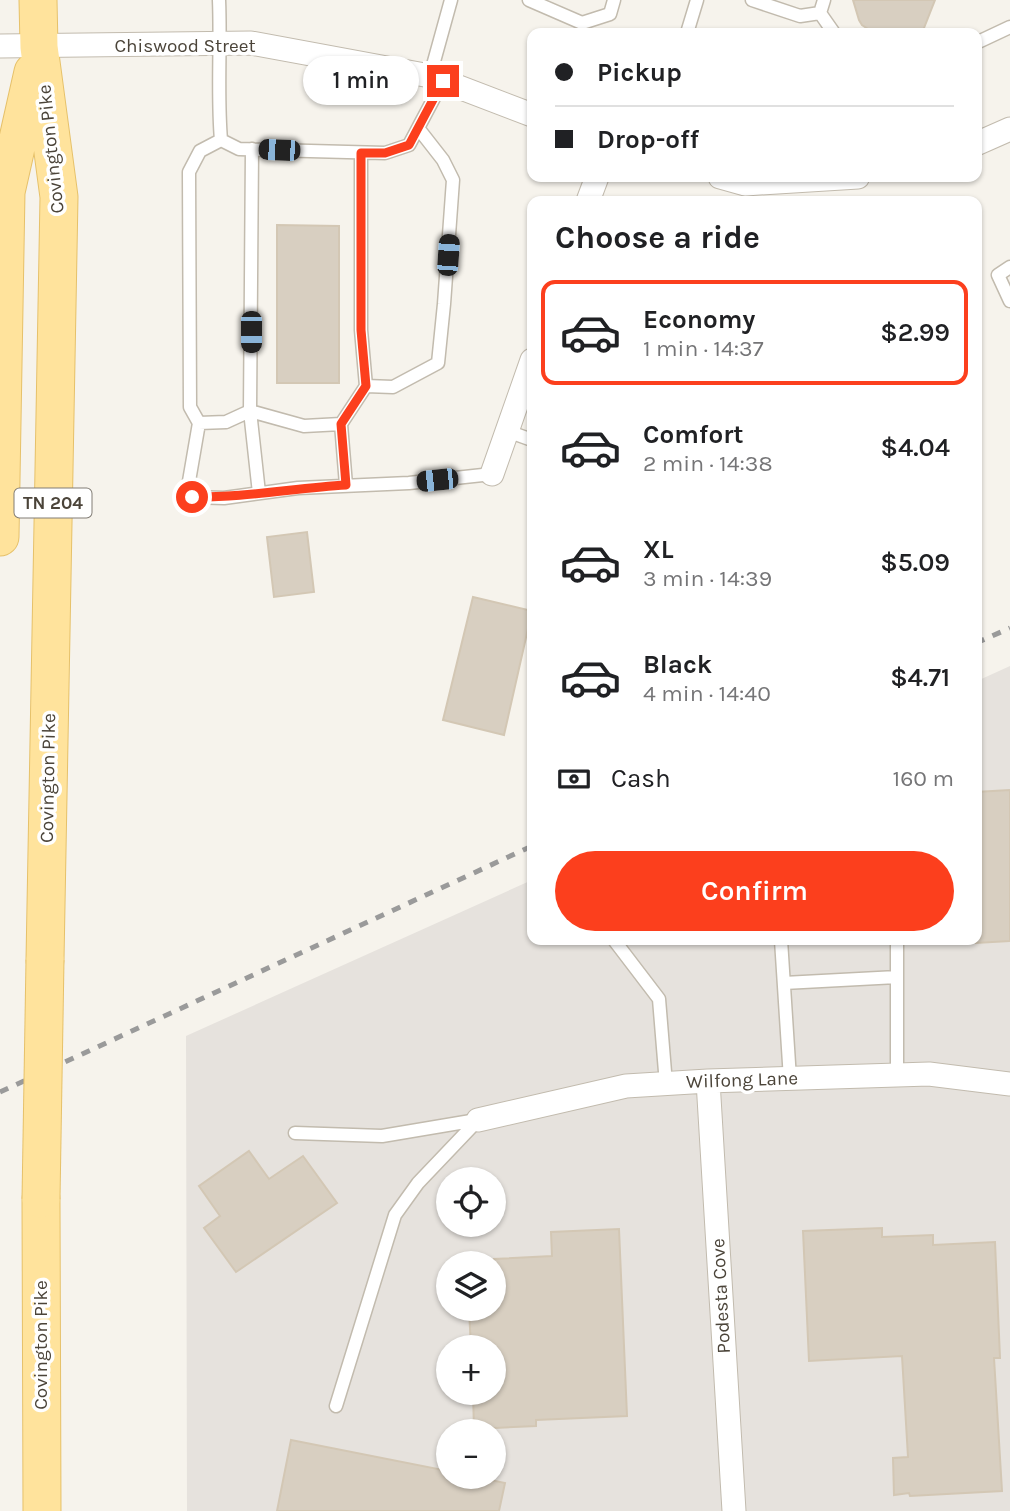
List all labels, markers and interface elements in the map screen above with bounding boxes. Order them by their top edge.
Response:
street label: Chiswood Street [114,35,256,57]
callout: 1 min [303,56,418,106]
text: Pickup [597,57,682,88]
route end [427,65,459,97]
text: 1 min [332,67,390,94]
street label: Covington Pike [33,83,69,215]
text: Drop-off [597,124,699,155]
car [258,139,301,161]
text: Choose a ride [555,219,760,256]
car [437,233,460,277]
icon: car [559,301,622,364]
text: Economy [643,304,755,335]
car [241,311,262,353]
text: $2.99 [880,317,950,348]
text: 1 min · 14:37 [643,335,763,362]
icon: car [559,416,622,479]
text: Comfort [643,419,744,450]
text: $4.04 [881,432,950,463]
text: 2 min · 14:38 [643,450,773,477]
car [416,467,459,493]
route start [176,481,208,513]
road number: TN 204 [14,489,92,518]
icon: car [559,531,622,594]
text: XL [643,534,674,565]
text: $5.09 [880,547,950,578]
text: 3 min · 14:39 [643,565,772,592]
icon: car [559,646,622,709]
text: Black [643,649,712,680]
text: $4.71 [890,662,950,693]
text: 4 min · 14:40 [643,680,771,707]
street label: Covington Pike [36,713,60,843]
icon: cash [555,760,593,798]
text: Cash [611,763,671,794]
text: 160 m [893,765,954,792]
button: Confirm [555,851,954,931]
street label: Wilfong Lane [686,1067,798,1093]
map controls [436,1167,506,1489]
button: locate [436,1167,506,1237]
street label: Podesta Cove [707,1238,735,1354]
button: layers [436,1251,506,1321]
street label: Covington Pike [30,1280,52,1410]
button: + [436,1335,506,1405]
button: − [436,1419,506,1489]

